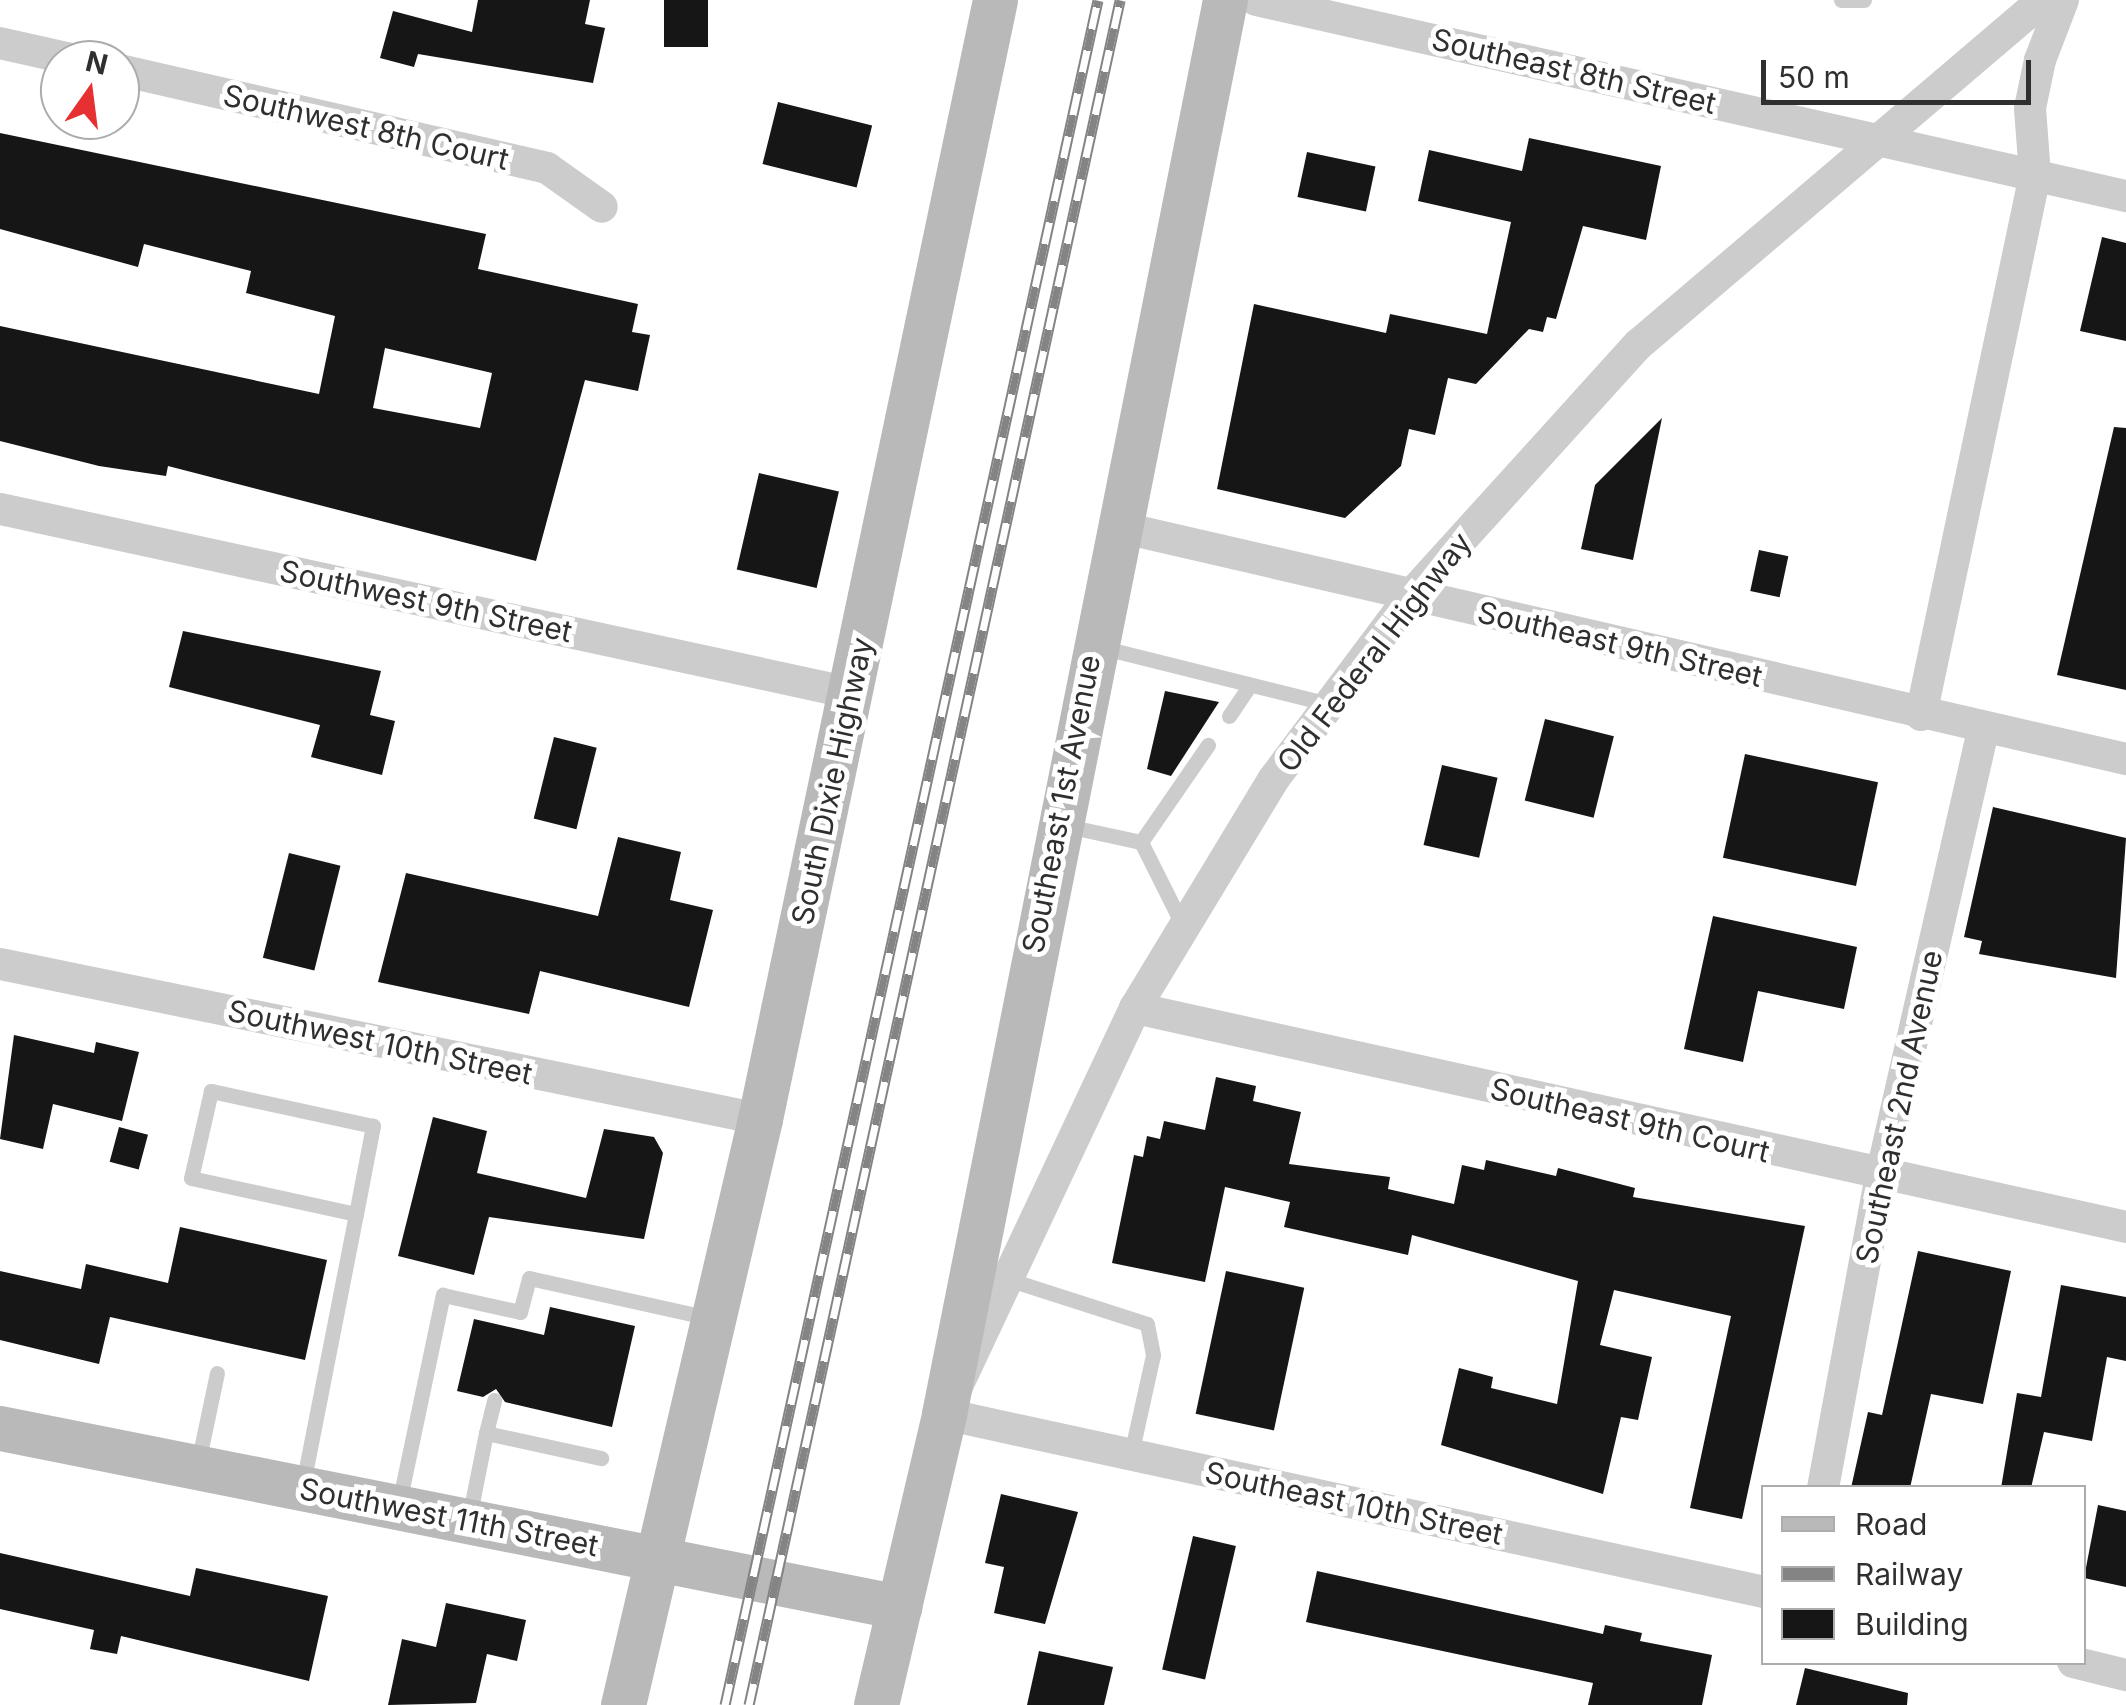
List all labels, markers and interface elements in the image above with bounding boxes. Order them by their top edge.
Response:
street label: Southeast 8th Street [1428,21,1720,121]
north arrow [40,40,140,140]
scale bar [1766,40,2036,102]
text: N [82,44,111,82]
text: 50 m [1778,59,1850,95]
street label: Southwest 8th Court [220,77,512,177]
street label: Old Federal Highway [1269,525,1479,779]
street label: Southwest 9th Street [277,552,575,650]
street label: Southeast 9th Street [1474,594,1766,694]
street label: South Dixie Highway [784,634,880,928]
street label: Southeast 1st Avenue [1014,652,1108,956]
street label: Southeast 2nd Avenue [1848,947,1950,1267]
street label: Southwest 10th Street [224,992,536,1092]
street label: Southeast 9th Court [1487,1070,1773,1170]
street label: Southeast 10th Street [1202,1454,1506,1552]
street label: Southwest 11th Street [297,1470,601,1564]
legend [1761,1485,2086,1665]
text: Road [1855,1506,1927,1542]
text: Railway [1855,1556,1963,1592]
text: Building [1855,1606,1969,1642]

